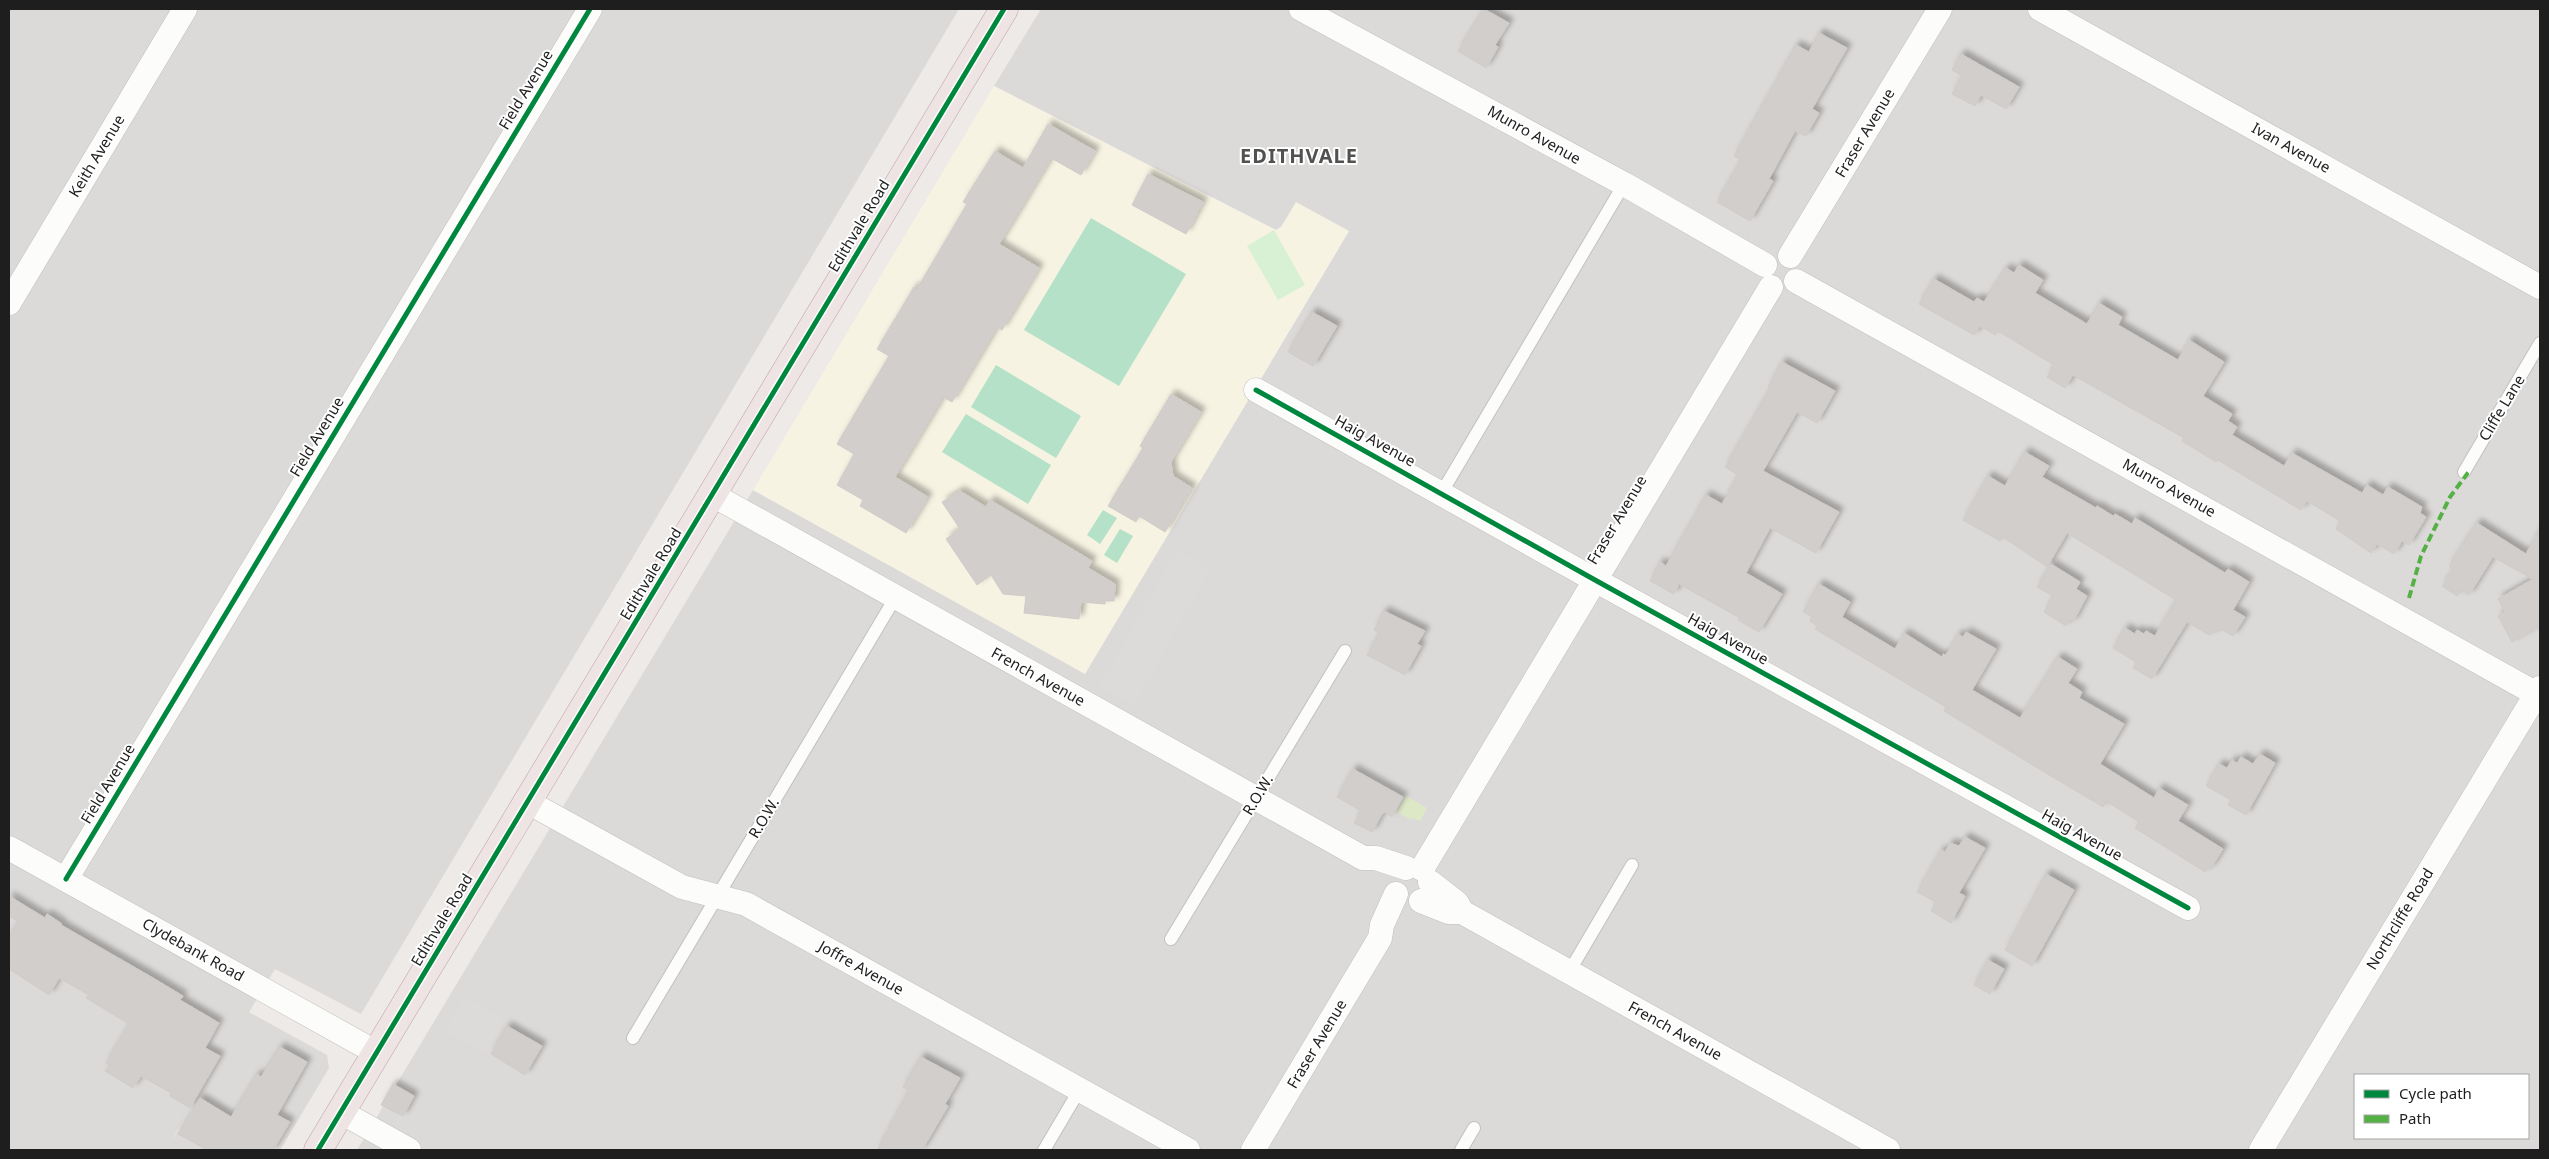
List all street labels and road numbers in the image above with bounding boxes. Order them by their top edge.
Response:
street label: Field Avenue [493,46,557,133]
street label: Fraser Avenue [1830,84,1899,181]
street label: Munro Avenue [1484,100,1585,168]
street label: Keith Avenue [64,111,129,200]
street label: Ivan Avenue [2249,117,2334,177]
street label: Edithvale Road [823,176,894,275]
street label: Cliffe Lane [2474,371,2529,444]
street label: Field Avenue [284,393,348,480]
street label: Haig Avenue [1332,410,1419,470]
street label: Munro Avenue [2119,453,2220,521]
street label: Fraser Avenue [1582,471,1651,568]
street label: Edithvale Road [615,524,686,623]
street label: Haig Avenue [1685,608,1772,668]
street label: French Avenue [988,642,1089,710]
street label: Field Avenue [75,740,139,827]
street label: R.O.W. [1237,770,1277,819]
street label: R.O.W. [743,793,783,842]
street label: Haig Avenue [2039,804,2126,864]
street label: Northcliffe Road [2361,864,2437,973]
street label: Edithvale Road [406,870,477,969]
street label: Clydebank Road [139,913,248,985]
street label: Joffre Avenue [814,935,908,999]
street label: Fraser Avenue [1282,995,1351,1092]
street label: French Avenue [1625,996,1726,1064]

